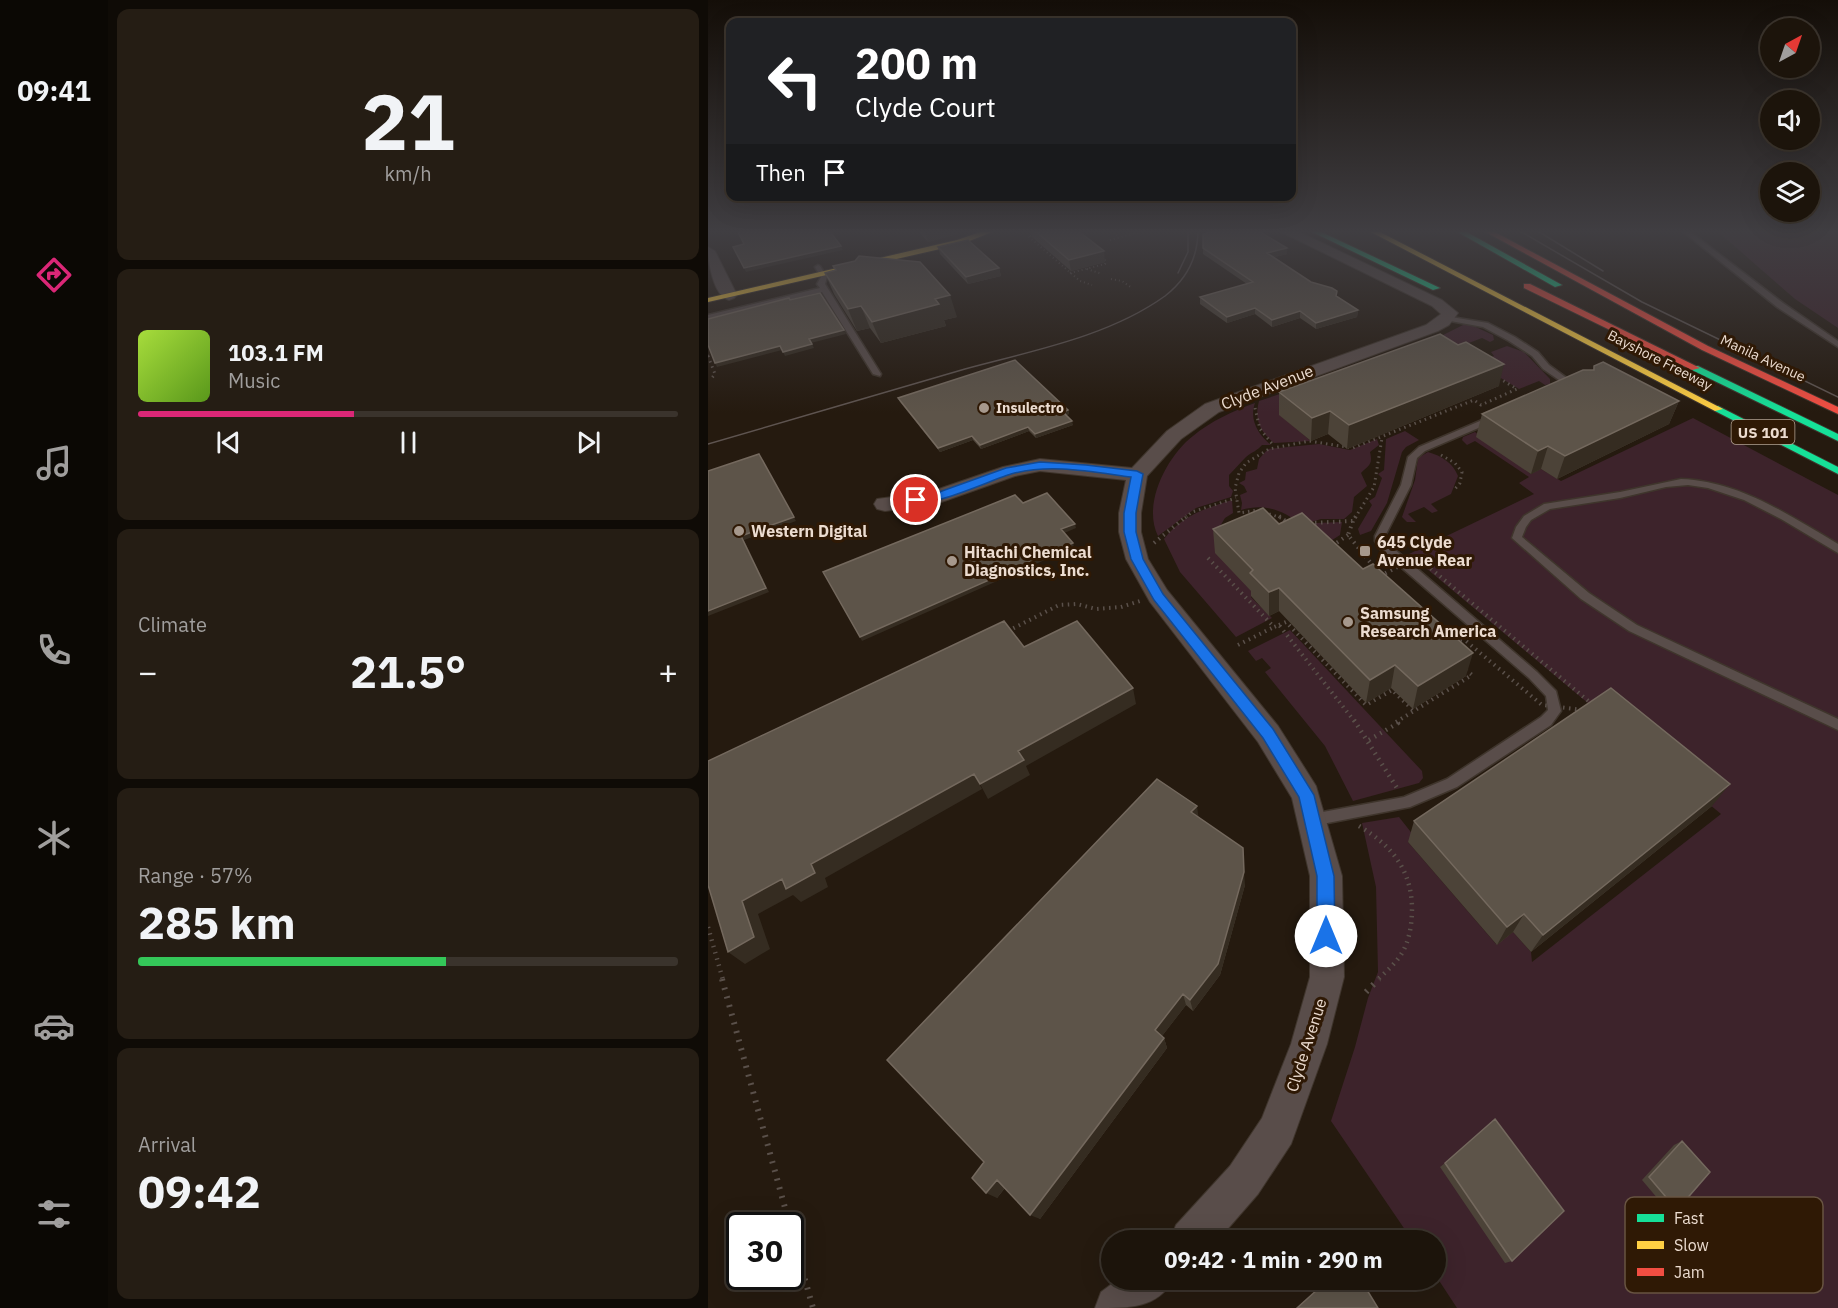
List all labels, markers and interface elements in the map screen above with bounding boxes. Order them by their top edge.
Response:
north arrow [1760,18,1820,78]
map controls [1760,18,1820,222]
text: 200 m [855,36,978,91]
icon: left [756,42,834,120]
text: 21 [361,70,455,171]
text: 09:41 [17,73,91,108]
text: Clyde Court [855,89,996,124]
button: sound [1760,90,1820,150]
icon: arrive [818,156,851,189]
text: Then [756,158,806,187]
text: km/h [384,160,432,187]
button: layers [1760,162,1820,222]
icon: directions [33,254,75,296]
street label: Bayshore Freeway [1605,326,1715,394]
street label: Manila Avenue [1718,330,1809,386]
text: 103.1 FM [228,338,324,367]
street label: Clyde Avenue [1218,360,1316,414]
text: Music [228,367,280,394]
place label: Insulectro [996,399,1064,417]
marker: Insulectro [977,401,991,415]
road number: US 101 [1732,420,1794,444]
icon: previous [212,426,245,459]
icon: pause [392,426,425,459]
icon: next [572,426,605,459]
icon: music [33,442,75,484]
pin [890,474,941,525]
icon: arrive [899,483,932,516]
place label: Western Digital [751,521,867,541]
marker: Western Digital [732,524,746,538]
place label: 645 Clyde Avenue Rear [1377,532,1472,570]
place label: Hitachi Chemical Diagnostics, Inc. [964,542,1092,580]
marker: 645 Clyde Avenue Rear [1358,544,1372,558]
marker: Hitachi Chemical Diagnostics, Inc. [945,554,959,568]
place label: Samsung Research America [1360,603,1496,641]
text: Climate [138,611,207,638]
marker: Samsung Research America [1341,615,1355,629]
icon: phone [33,629,75,671]
text: 21.5° [350,642,466,700]
text: − [138,650,158,693]
text: + [658,650,678,693]
icon: climate [33,817,75,859]
text: Range · 57% [138,862,253,889]
text: 285 km [138,893,296,951]
position arrow [1294,904,1358,968]
street label: Clyde Avenue [1281,995,1331,1094]
icon: car [33,1005,75,1047]
text: Arrival [138,1131,196,1158]
text: 09:42 [138,1162,261,1220]
icon: filters [33,1193,75,1235]
legend [1625,1197,1823,1293]
text: Fast [1674,1208,1704,1228]
speed limit sign: 30 [726,1212,804,1290]
text: Slow [1674,1235,1709,1255]
text: 09:42 · 1 min · 290 m [1164,1245,1383,1274]
text: Jam [1674,1262,1705,1282]

